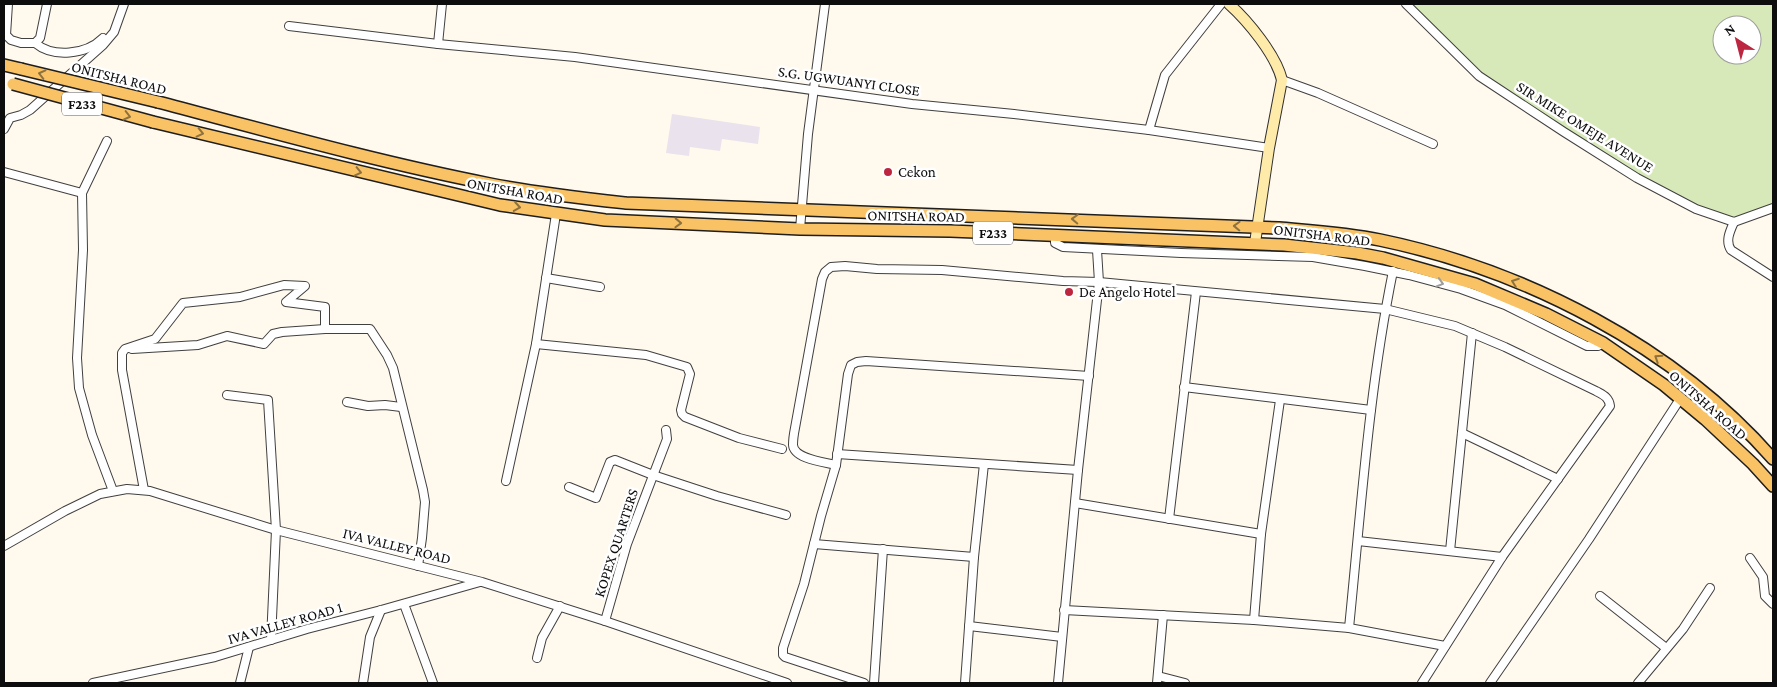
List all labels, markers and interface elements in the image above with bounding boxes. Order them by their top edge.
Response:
north arrow [1712,15,1762,65]
text: N [1721,20,1738,39]
street label: ONITSHA ROAD [70,58,168,98]
street label: S.G. UGWUANYI CLOSE [777,63,921,99]
one-way arrow [38,69,47,80]
street label: SIR MIKE OMEJE AVENUE [1513,78,1656,177]
road number: F233 [62,92,102,116]
one-way arrow [123,110,132,121]
one-way arrow [196,127,205,138]
place label: Cekon [898,164,936,180]
one-way arrow [354,166,362,177]
marker: Cekon [882,166,894,178]
street label: ONITSHA ROAD [466,175,564,207]
one-way arrow [512,202,521,212]
street label: ONITSHA ROAD [867,207,965,225]
one-way arrow [1070,214,1078,225]
one-way arrow [674,218,682,228]
one-way arrow [1233,221,1241,232]
street label: ONITSHA ROAD [1273,221,1371,249]
road number: F233 [973,222,1013,244]
one-way arrow [1435,278,1443,288]
one-way arrow [1511,278,1519,288]
place label: De Angelo Hotel [1079,284,1176,301]
marker: De Angelo Hotel [1063,286,1075,298]
one-way arrow [1654,355,1663,364]
street label: ONITSHA ROAD [1666,367,1750,443]
street label: KOPEX QUARTERS [591,487,641,599]
street label: IVA VALLEY ROAD [341,525,453,567]
street label: IVA VALLEY ROAD 1 [226,599,344,647]

